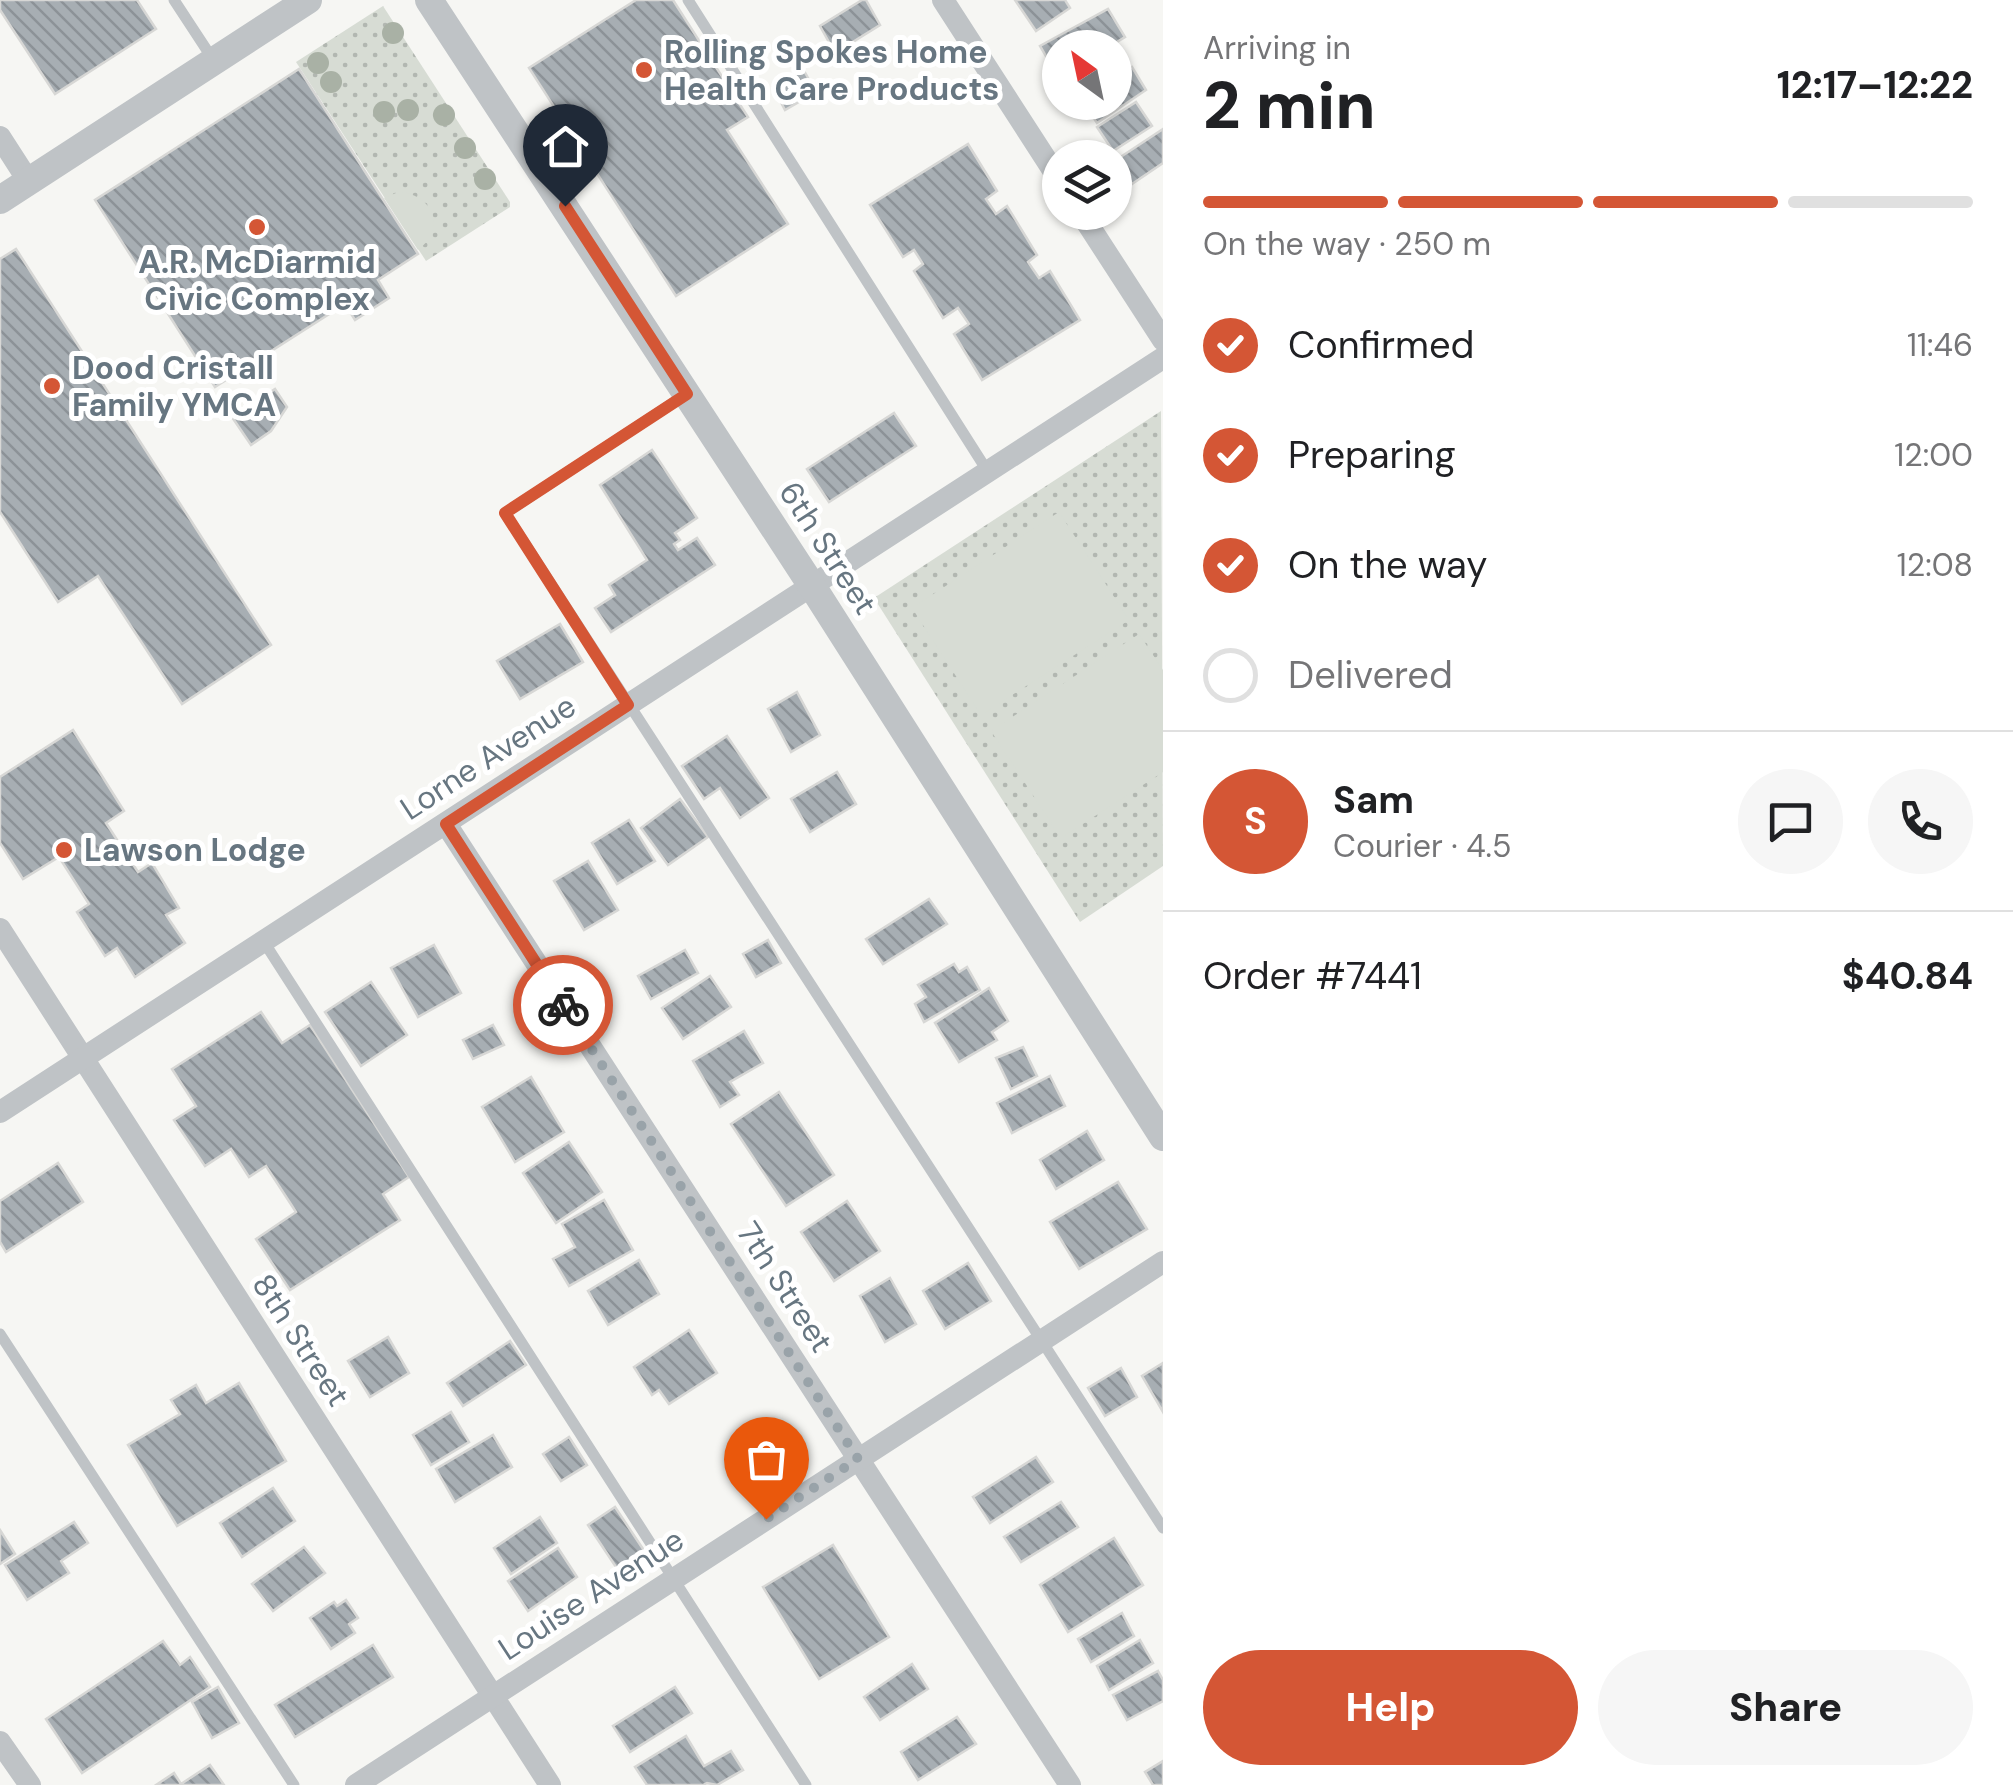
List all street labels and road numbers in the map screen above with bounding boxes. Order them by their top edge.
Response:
street label: 6th Street [769,474,887,622]
street label: Lorne Avenue [392,685,584,829]
street label: 7th Street [727,1214,843,1360]
street label: 8th Street [243,1266,359,1414]
street label: Louise Avenue [490,1518,692,1670]

